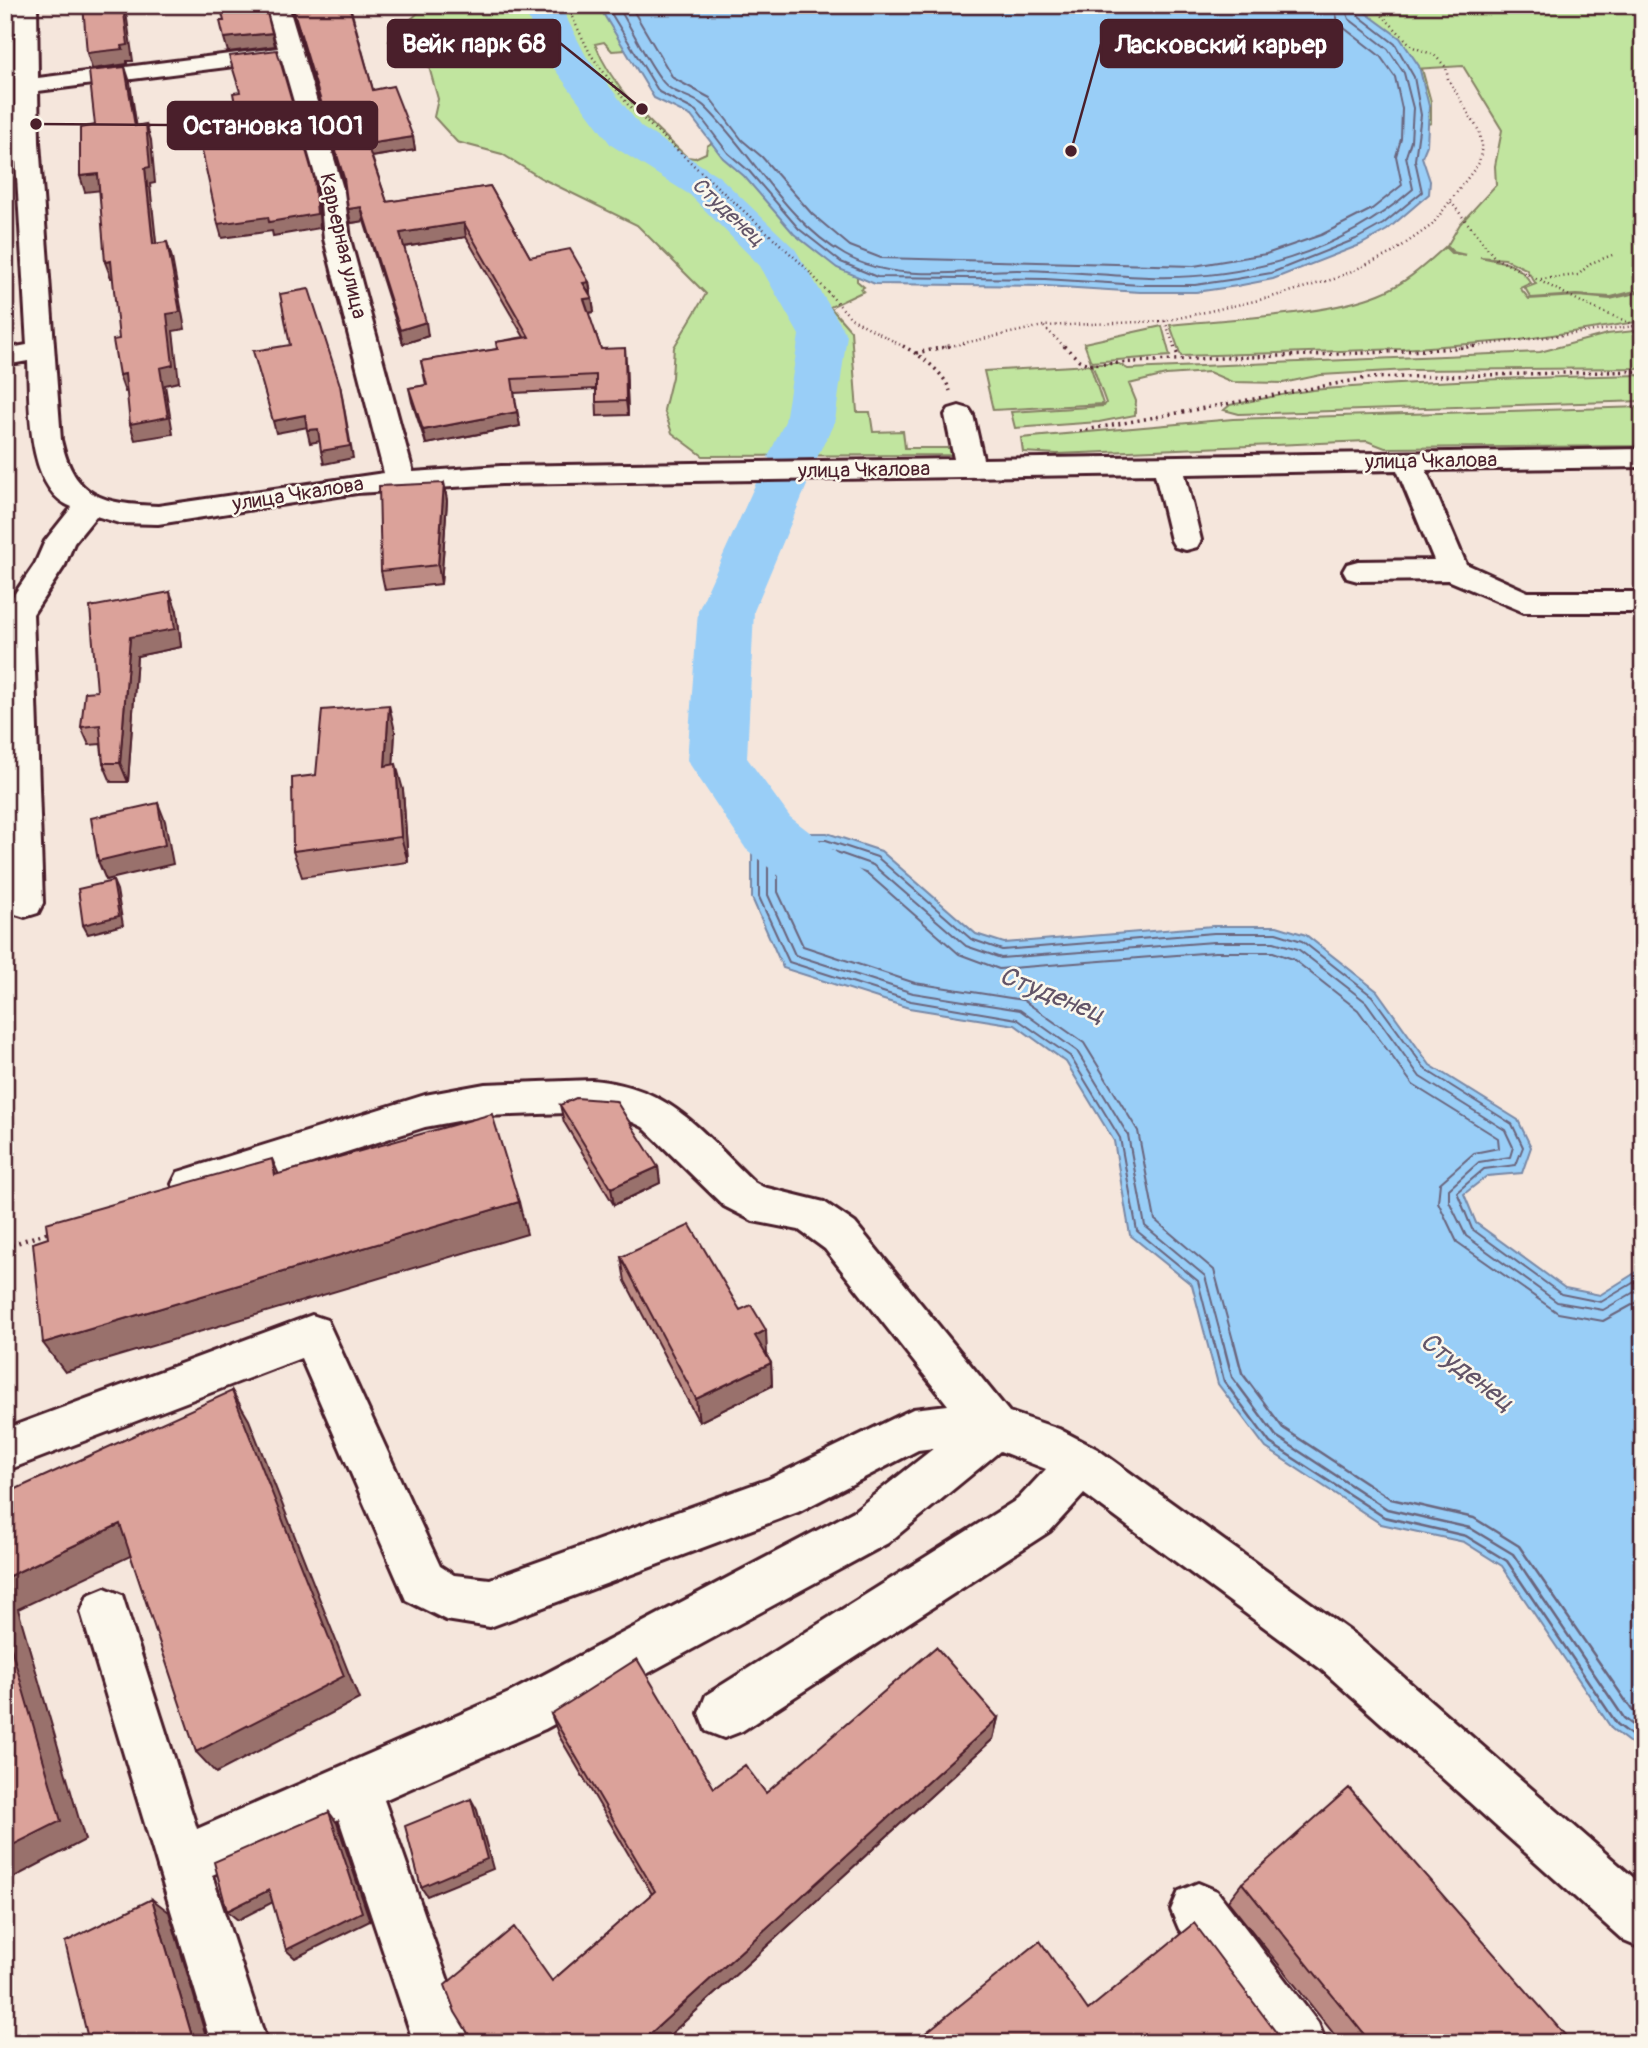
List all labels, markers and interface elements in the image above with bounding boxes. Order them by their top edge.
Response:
callout: Вейк парк 68 [388,20,560,67]
callout: Ласковский карьер [1101,20,1342,67]
text: Вейк парк 68 [402,28,546,60]
text: Ласковский карьер [1114,29,1327,61]
callout: Остановка 1001 [168,102,377,149]
text: Остановка 1001 [182,110,364,142]
street label: Карьерная улица [313,171,373,321]
water label: Студенец [686,172,770,252]
street label: улица Чкалова [1364,446,1497,476]
street label: улица Чкалова [797,455,930,485]
street label: улица Чкалова [229,470,366,518]
water label: Студенец [995,959,1109,1031]
water label: Студенец [1414,1325,1520,1419]

